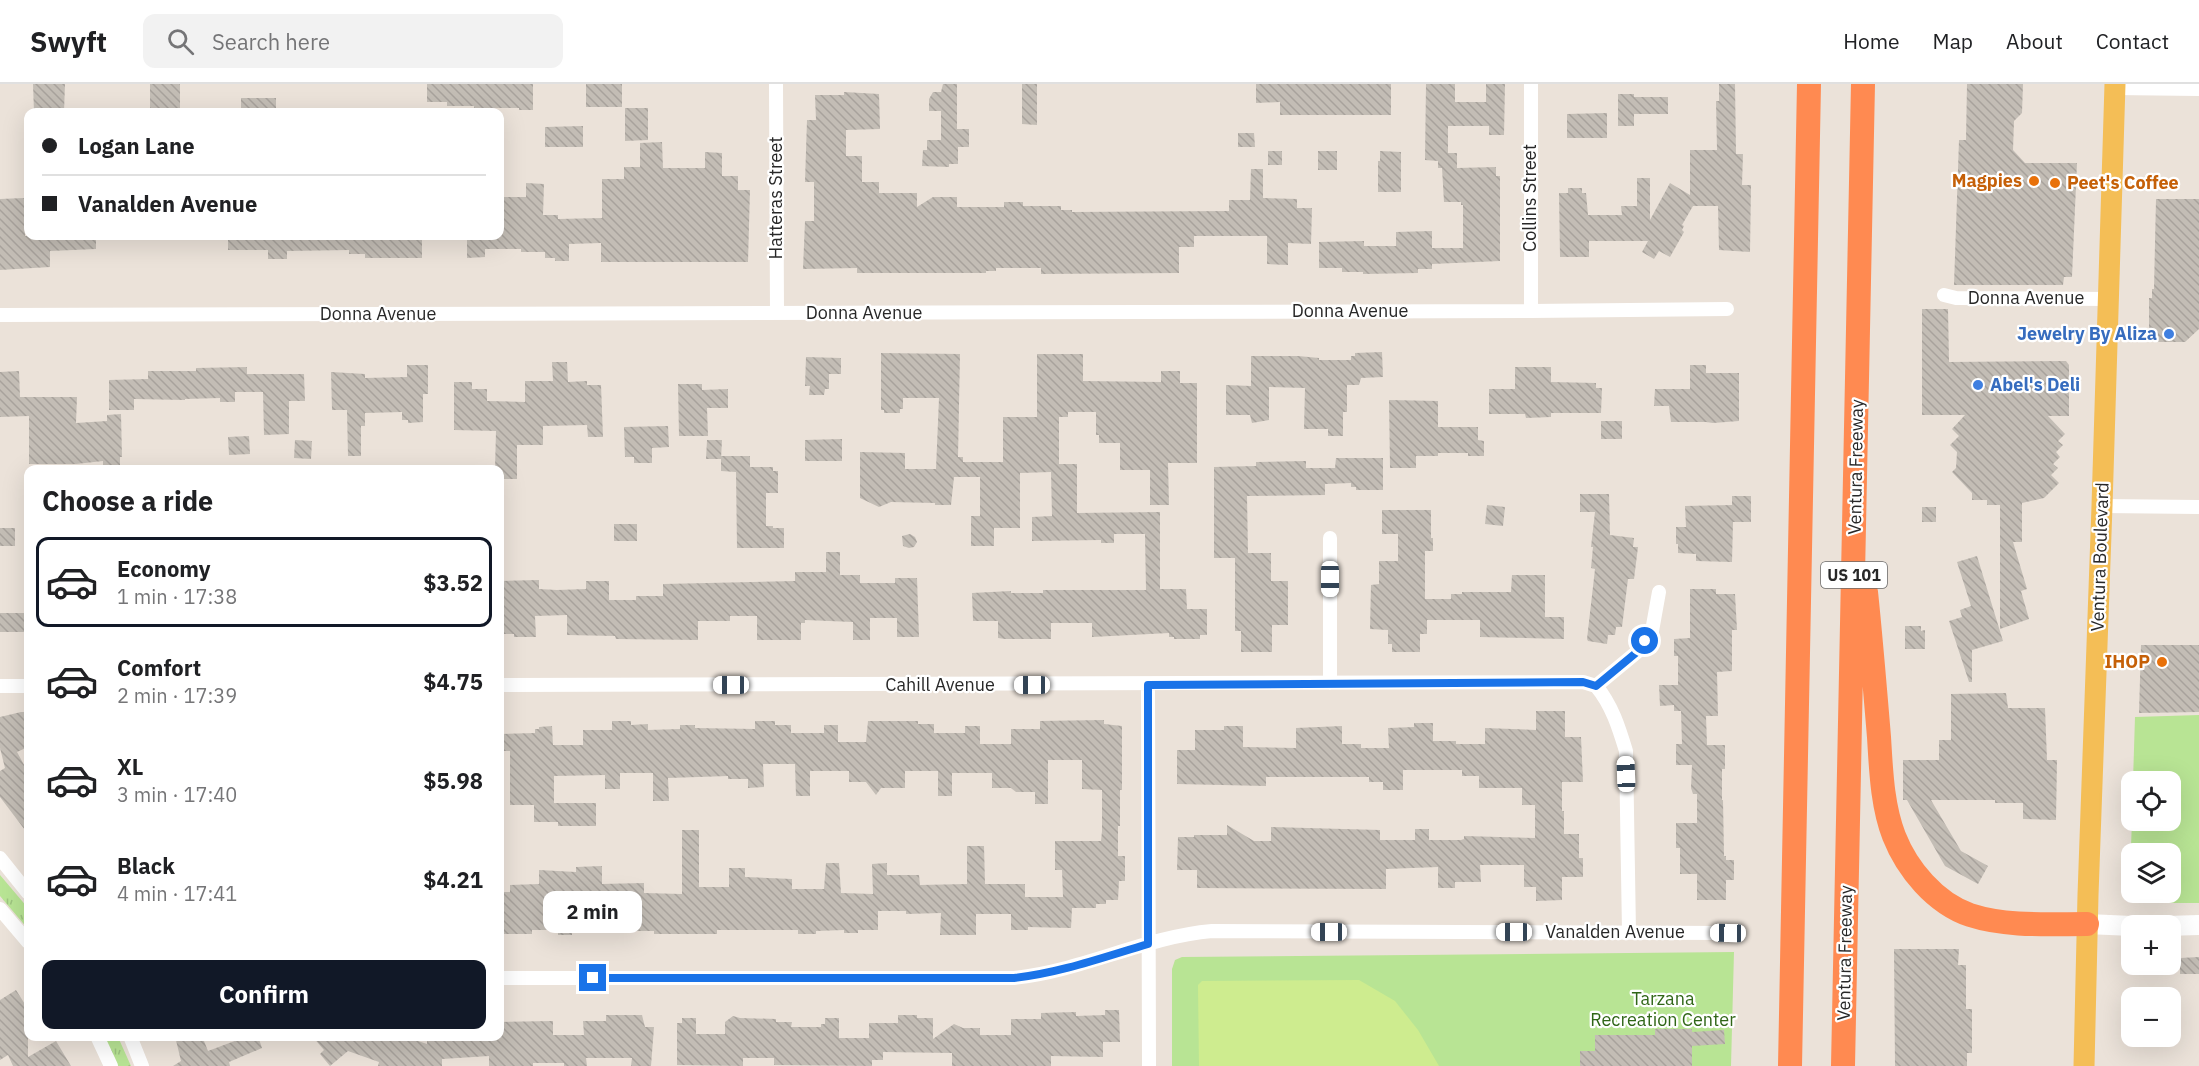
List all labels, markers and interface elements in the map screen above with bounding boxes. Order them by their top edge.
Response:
search box [143,14,563,68]
text: Swyft [30,23,107,60]
icon: search [164,25,197,58]
text: Search here [212,27,330,56]
text: Home [1843,27,1900,55]
text: Map [1933,27,1973,55]
text: About [2006,27,2063,55]
text: Contact [2096,27,2169,55]
text: Logan Lane [78,131,195,160]
street label: Hatteras Street [764,136,787,260]
street label: Collins Street [1518,144,1541,252]
place label: Magpies [1952,169,2022,192]
place label: Peet's Coffee [2067,171,2179,194]
marker: Magpies [2027,174,2041,188]
marker: Peet's Coffee [2048,176,2062,190]
text: Vanalden Avenue [78,189,257,218]
street label: Donna Avenue [1968,286,2084,309]
street label: Donna Avenue [1292,299,1408,322]
street label: Donna Avenue [806,301,922,324]
street label: Donna Avenue [320,302,436,325]
place label: Jewelry By Aliza [2017,322,2157,345]
marker: Jewelry By Aliza [2162,327,2176,341]
place label: Abel's Deli [1990,373,2080,396]
marker: Abel's Deli [1971,378,1985,392]
street label: Ventura Freeway [1843,399,1868,535]
street label: Ventura Boulevard [2085,482,2114,632]
text: Choose a ride [42,483,213,518]
text: Economy [117,554,211,583]
icon: car [45,555,99,609]
car [1321,561,1339,597]
road number: US 101 [1821,562,1887,588]
text: $3.52 [423,568,483,597]
text: 1 min · 17:38 [117,583,237,610]
route start [1631,627,1658,654]
place label: IHOP [2105,650,2150,673]
text: Comfort [117,653,201,682]
icon: car [45,654,99,708]
marker: IHOP [2155,655,2169,669]
text: $4.75 [423,667,483,696]
street label: Cahill Avenue [885,673,995,696]
car [713,676,749,694]
car [1014,676,1050,694]
text: 2 min · 17:39 [117,682,237,709]
text: XL [117,752,143,781]
icon: car [45,753,99,807]
car [1616,756,1636,792]
text: $5.98 [423,766,483,795]
map controls [2121,771,2181,1047]
button: locate [2121,771,2181,831]
text: 3 min · 17:40 [117,781,237,808]
button: layers [2121,843,2181,903]
text: Black [117,851,175,880]
icon: car [45,852,99,906]
text: $4.21 [423,865,483,894]
text: 4 min · 17:41 [117,880,237,907]
street label: Ventura Freeway [1832,885,1857,1021]
callout: 2 min [544,891,642,933]
text: 2 min [566,898,619,925]
button: + [2121,915,2181,975]
street label: Vanalden Avenue [1545,920,1685,943]
car [1311,923,1347,941]
car [1496,923,1532,941]
car [1710,924,1746,942]
button: Confirm [42,960,486,1029]
route end [579,964,606,991]
park label: Tarzana Recreation Center [1590,987,1736,1031]
button: − [2121,987,2181,1047]

